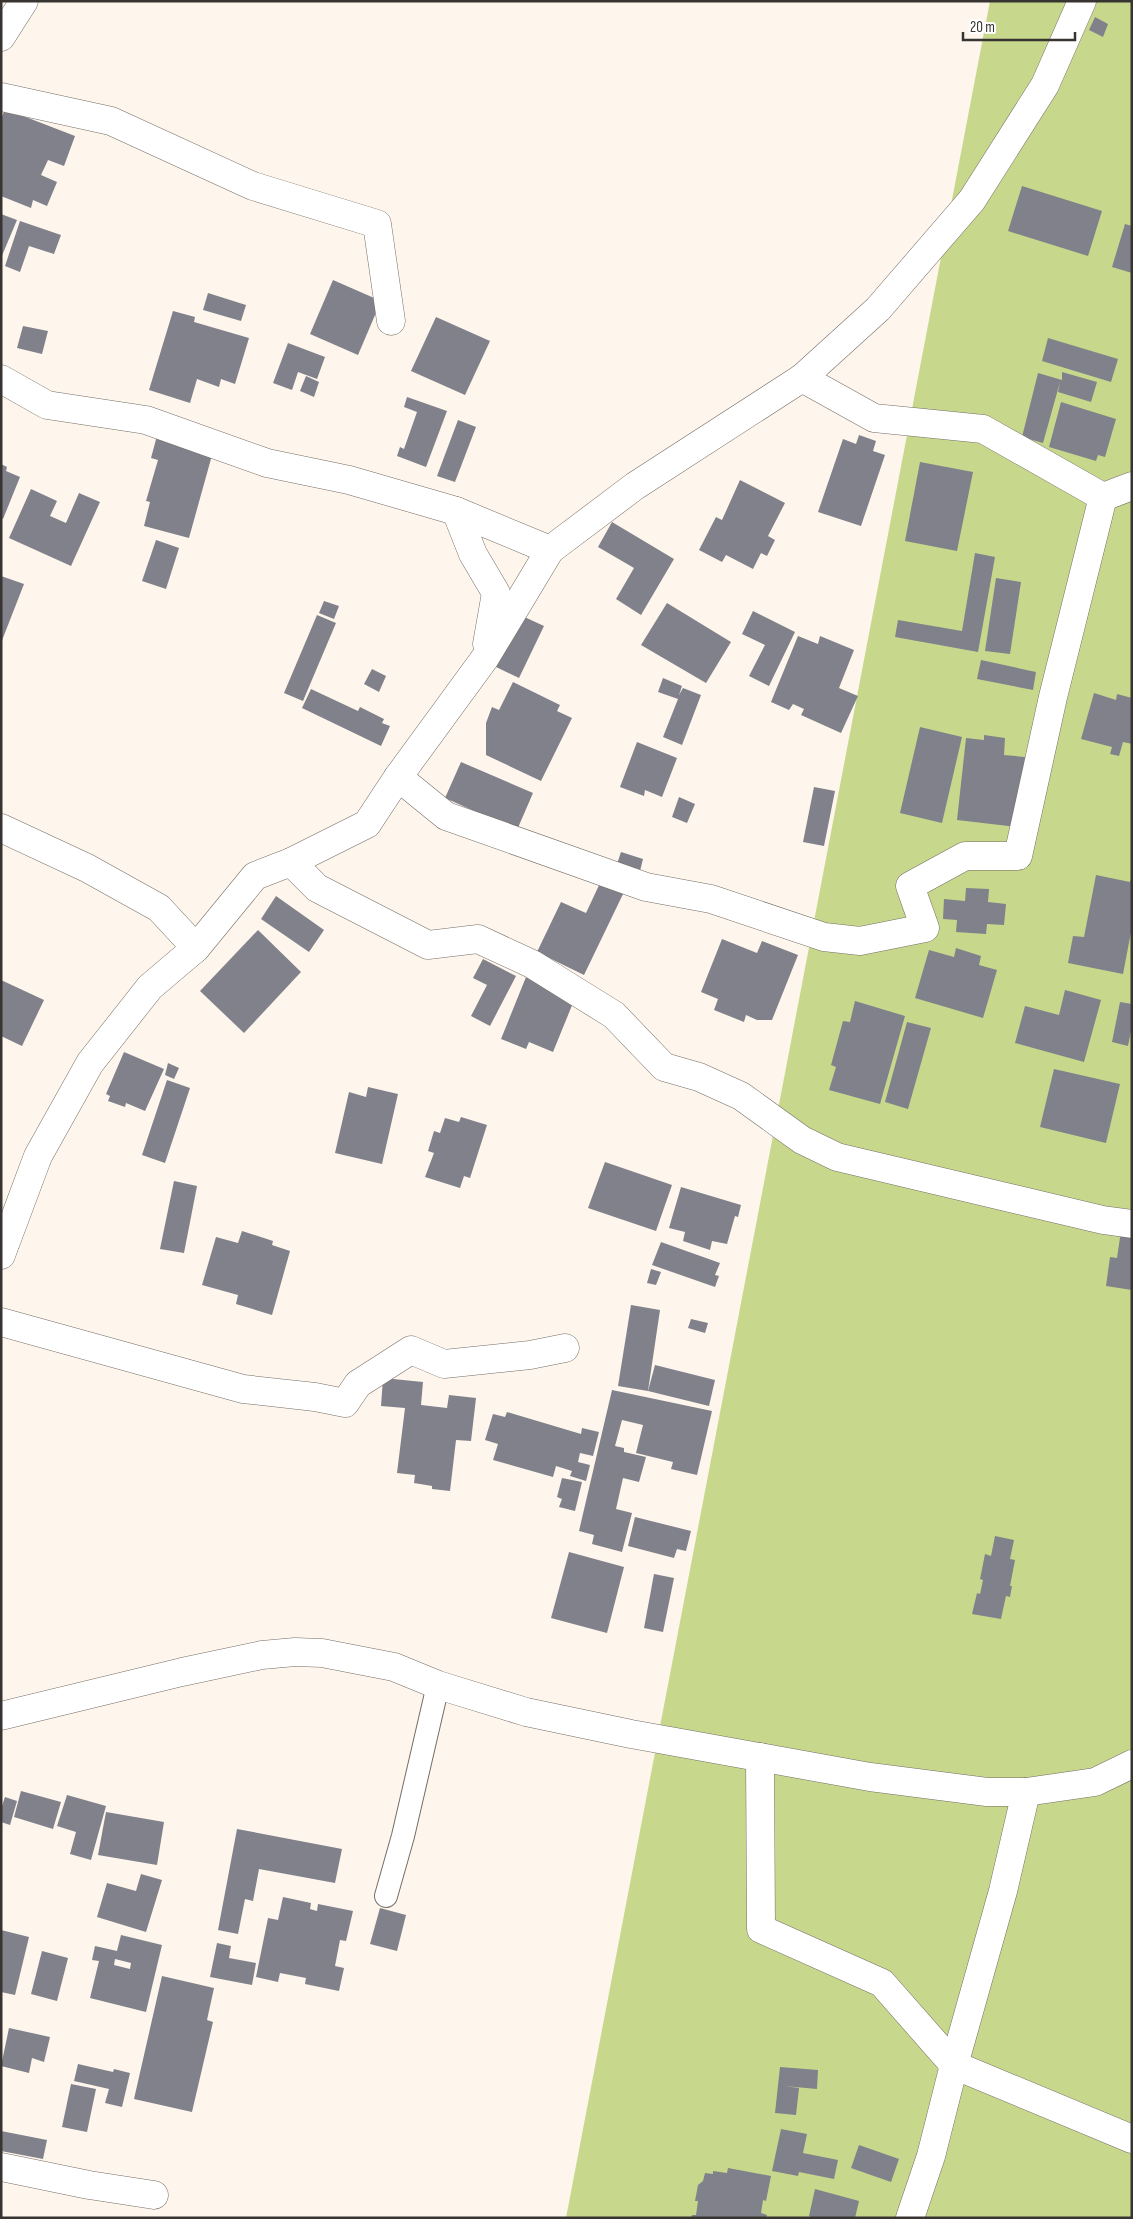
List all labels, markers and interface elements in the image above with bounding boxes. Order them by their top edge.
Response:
scale bar [963,10,1076,42]
text: 20 m [970,18,995,37]

